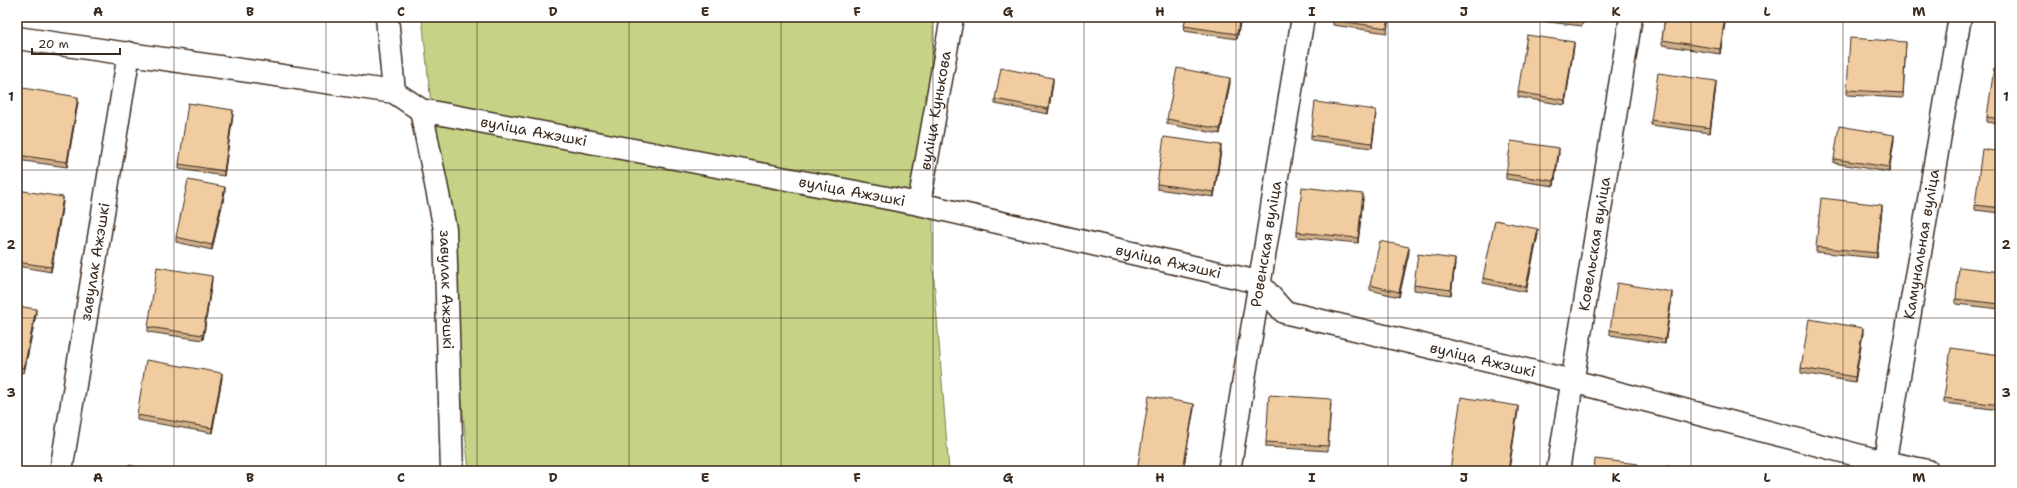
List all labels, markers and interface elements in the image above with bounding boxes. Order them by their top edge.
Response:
text: A [93,3,103,20]
text: B [246,3,254,20]
text: C [397,3,405,20]
text: D [548,3,558,20]
text: E [701,3,710,20]
text: F [853,3,861,20]
text: G [1003,3,1014,20]
text: H [1155,3,1165,20]
text: I [1308,3,1316,20]
text: J [1460,3,1468,20]
text: K [1612,3,1621,20]
text: L [1763,3,1771,20]
text: M [1912,3,1926,20]
scale bar [32,30,120,56]
text: 20 m [38,36,69,52]
street label: вуліца Кунькова [915,49,956,172]
text: 1 [8,88,14,105]
text: 1 [2003,88,2009,105]
street label: вуліца Ажэшкі [479,111,589,151]
street label: Камунальная вуліца [1899,167,1944,321]
street label: вуліца Ажэшкі [797,172,907,211]
street label: Ковельская вуліца [1574,175,1615,313]
street label: Ровенская вуліца [1246,179,1286,309]
street label: завулак Ажэшкі [76,201,115,322]
street label: завулак Ажэшкі [435,230,458,350]
text: 2 [6,236,16,253]
text: 2 [2001,236,2011,253]
street label: вуліца Ажэшкі [1114,240,1223,283]
street label: вуліца Ажэшкі [1428,337,1538,382]
text: 3 [6,384,16,401]
text: 3 [2001,384,2011,401]
text: A [93,469,103,486]
text: B [246,469,254,486]
text: C [397,469,405,486]
text: D [548,469,558,486]
text: E [701,469,710,486]
text: F [853,469,861,486]
text: G [1003,469,1014,486]
text: H [1155,469,1165,486]
text: I [1308,469,1316,486]
text: J [1460,469,1468,486]
text: K [1612,469,1621,486]
text: L [1763,469,1771,486]
text: M [1912,469,1926,486]

